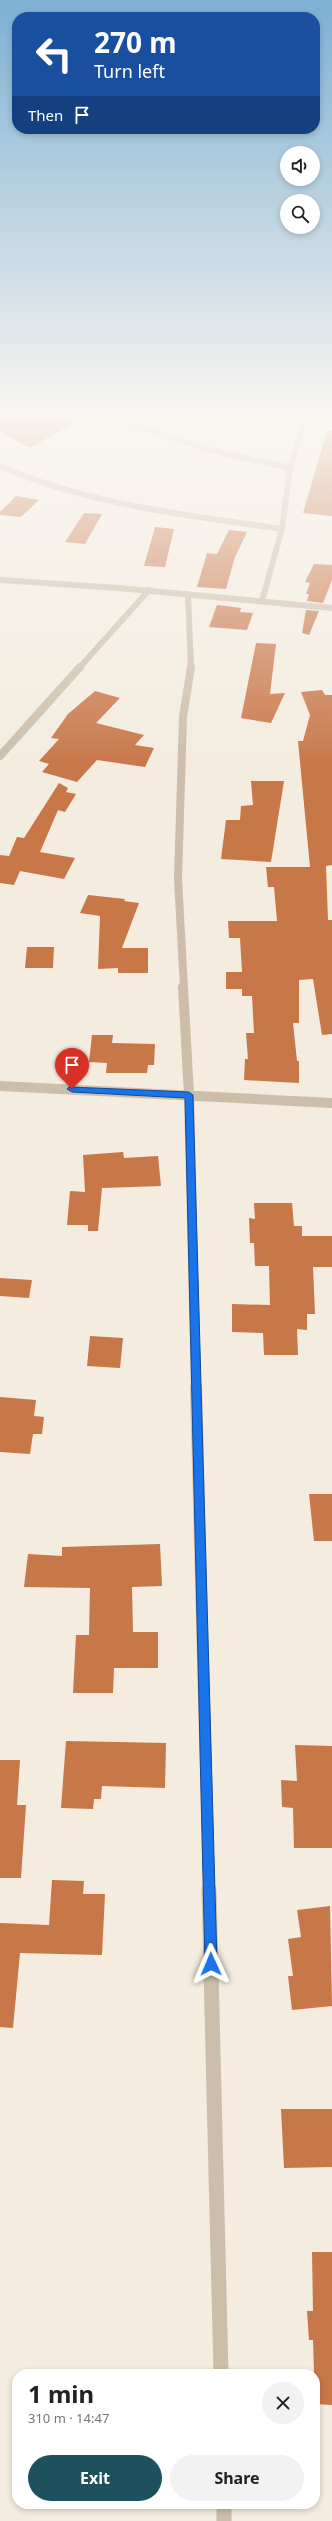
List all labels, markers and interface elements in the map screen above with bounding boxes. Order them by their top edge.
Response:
text: 270 m [94,23,177,61]
icon: left [28,28,80,80]
text: Turn left [94,59,165,83]
icon: arrive [71,104,93,126]
text: Then [28,105,63,125]
map controls [280,146,320,234]
button: sound [280,146,320,186]
button: search [280,194,320,234]
pin [55,1048,89,1089]
icon: arrive [61,1054,83,1076]
position arrow [190,1943,232,1985]
text: 1 min [28,2377,94,2410]
button: close [262,2382,304,2424]
text: 310 m · 14:47 [28,2409,109,2427]
button: Exit [28,2455,162,2501]
button: Share [170,2455,304,2501]

